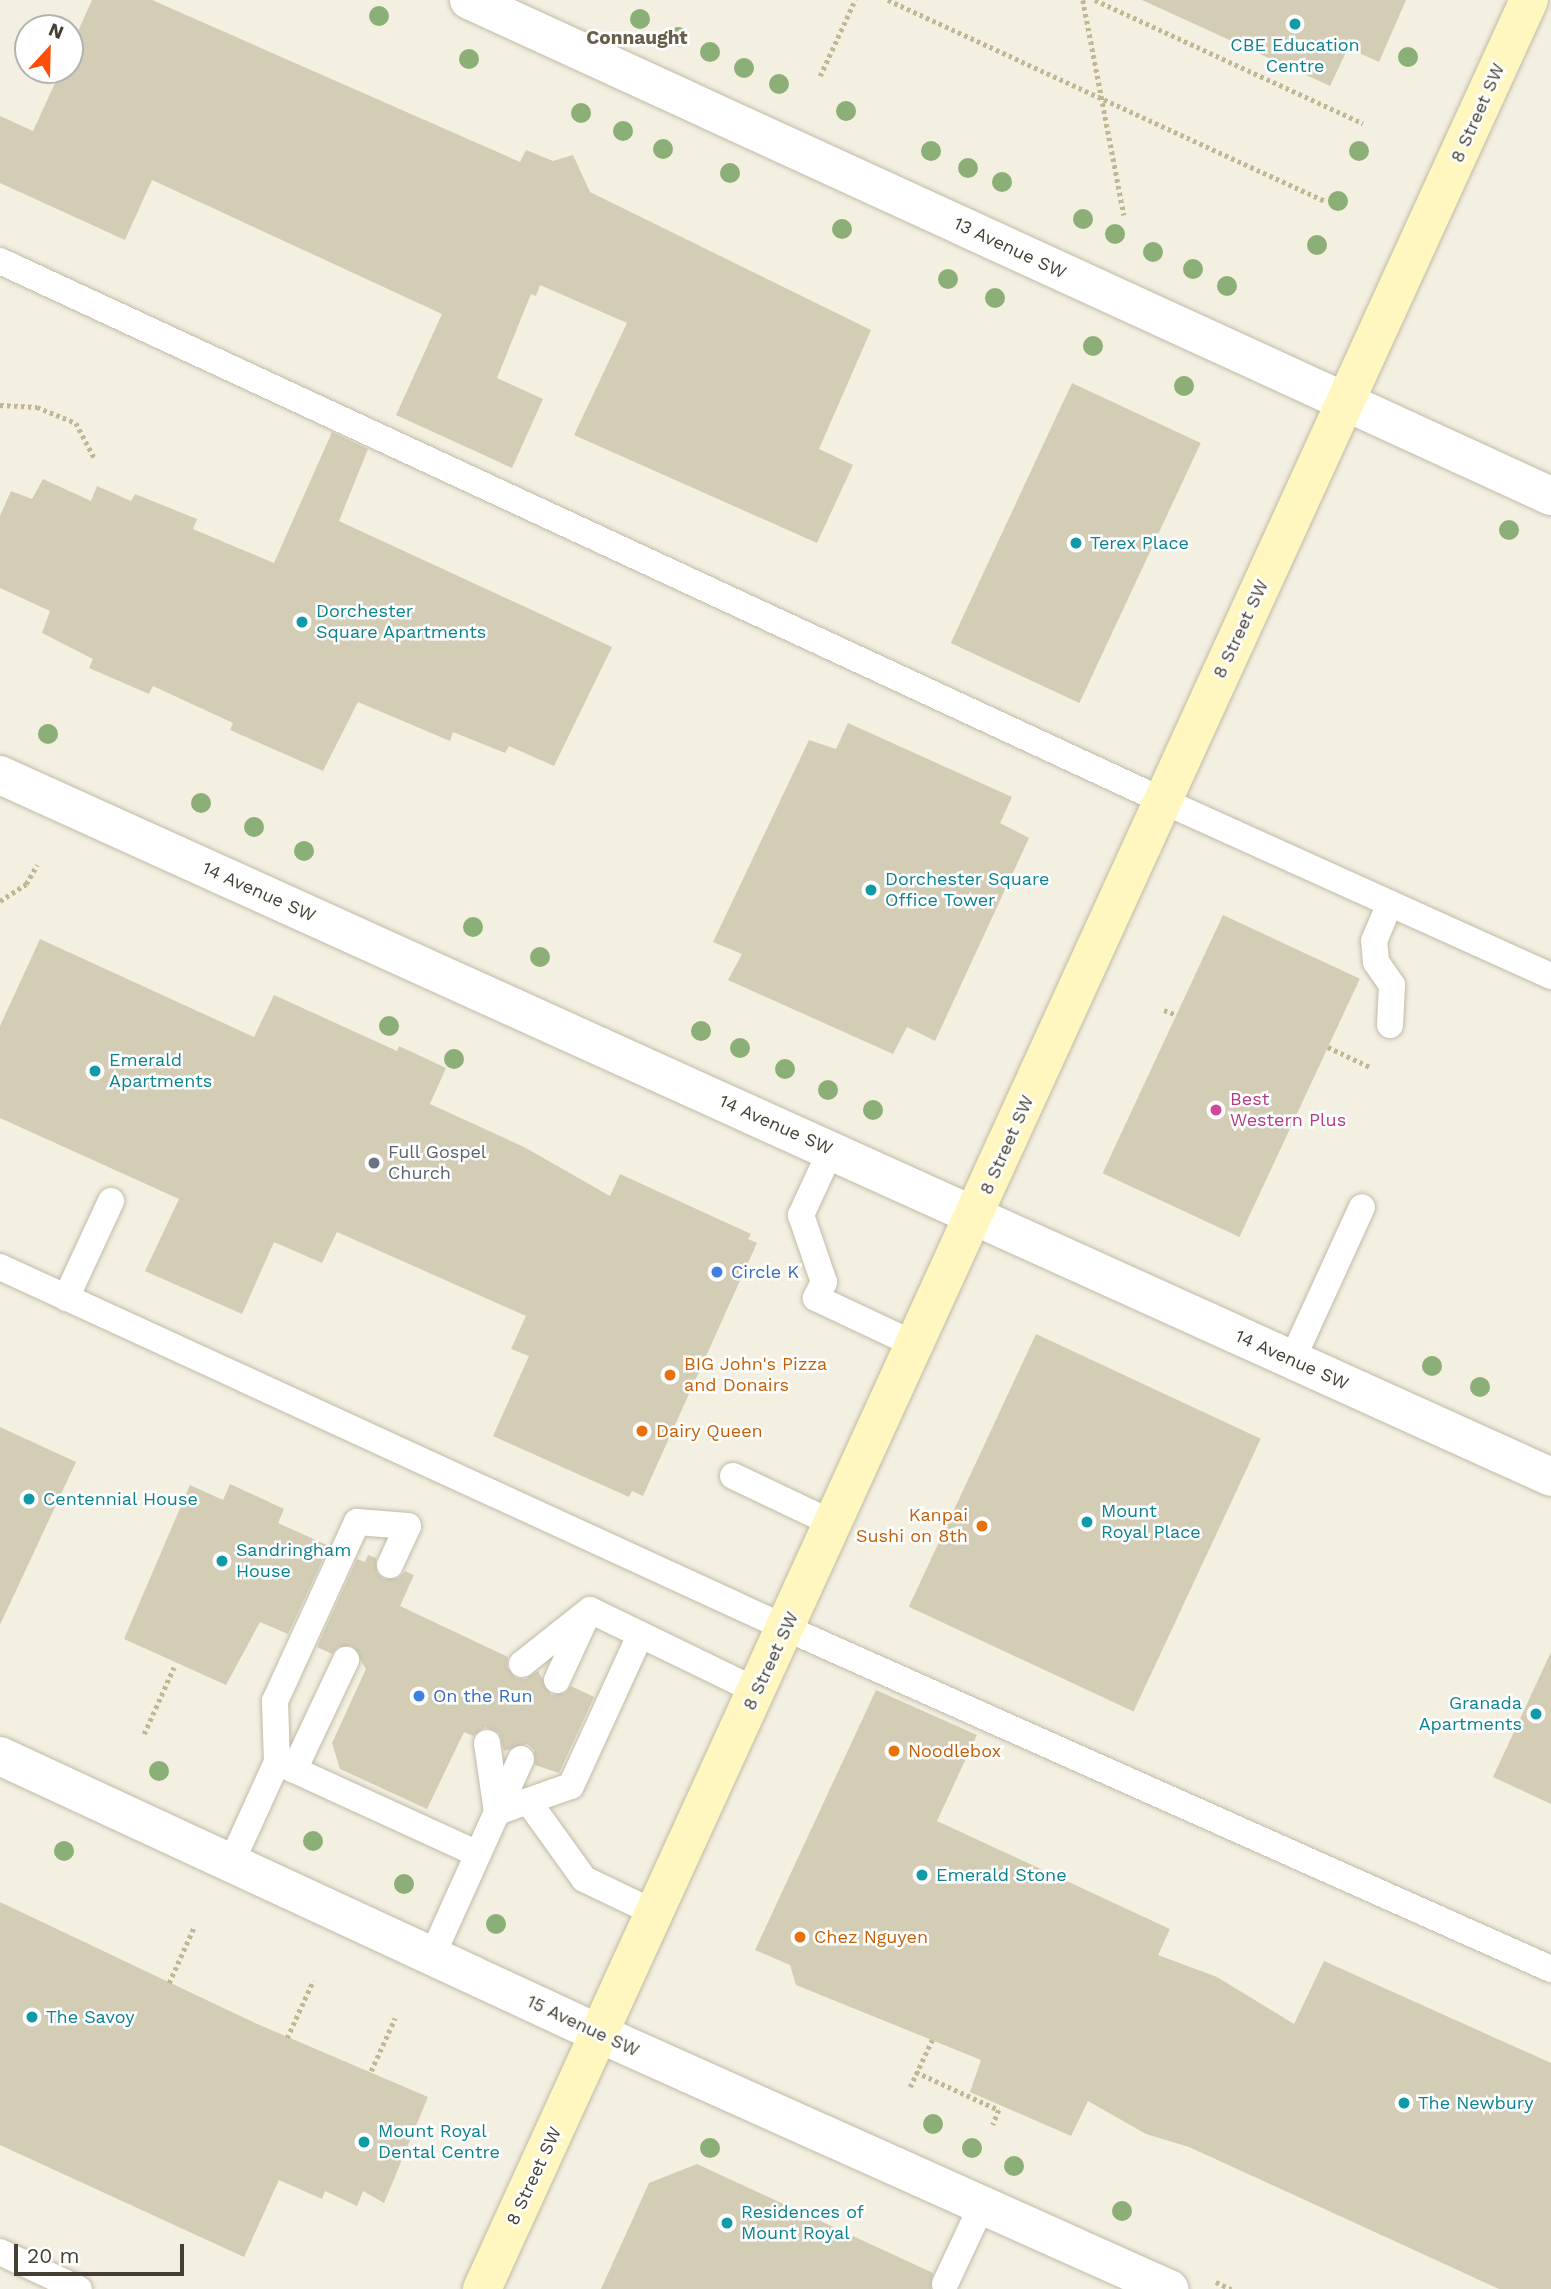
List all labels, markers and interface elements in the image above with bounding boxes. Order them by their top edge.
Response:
north arrow [14,14,84,84]
marker: CBE Education Centre [1287,16,1303,32]
text: N [45,18,67,44]
district label: Connaught [586,27,688,49]
place label: CBE Education Centre [1230,35,1360,78]
street label: 8 Street SW [1447,60,1509,166]
street label: 13 Avenue SW [950,212,1070,284]
place label: Terex Place [1090,532,1189,554]
marker: Terex Place [1068,535,1084,551]
street label: 8 Street SW [1209,576,1273,682]
place label: Dorchester Square Apartments [316,601,487,644]
marker: Dorchester Square Apartments [294,614,310,630]
street label: 14 Avenue SW [199,857,319,927]
place label: Dorchester Square Office Tower [885,869,1050,912]
marker: Dorchester Square Office Tower [863,882,879,898]
place label: Emerald Apartments [109,1050,212,1092]
marker: Emerald Apartments [87,1063,103,1079]
place label: Best Western Plus [1230,1089,1346,1132]
street label: 14 Avenue SW [716,1090,836,1160]
street label: 8 Street SW [976,1092,1038,1198]
marker: Best Western Plus [1208,1102,1224,1118]
place label: Full Gospel Church [388,1142,487,1184]
marker: Full Gospel Church [366,1155,382,1171]
place label: Circle K [731,1261,799,1283]
marker: Circle K [709,1264,725,1280]
street label: 14 Avenue SW [1232,1325,1352,1395]
place label: BIG John's Pizza and Donairs [684,1354,828,1396]
marker: BIG John's Pizza and Donairs [662,1367,678,1383]
place label: Dairy Queen [656,1420,763,1442]
marker: Dairy Queen [634,1423,650,1439]
place label: Centennial House [43,1488,198,1510]
marker: Centennial House [21,1491,37,1507]
place label: Mount Royal Place [1101,1501,1201,1544]
place label: Kanpai Sushi on 8th [856,1505,968,1548]
marker: Mount Royal Place [1079,1514,1095,1530]
marker: Kanpai Sushi on 8th [974,1518,990,1534]
place label: Sandringham House [236,1540,351,1582]
marker: Sandringham House [214,1553,230,1569]
street label: 8 Street SW [739,1608,803,1714]
place label: On the Run [433,1685,533,1707]
marker: On the Run [411,1688,427,1704]
place label: Granada Apartments [1419,1693,1522,1736]
marker: Granada Apartments [1528,1706,1544,1722]
place label: Noodlebox [908,1740,1001,1762]
marker: Noodlebox [886,1743,902,1759]
place label: Emerald Stone [936,1864,1067,1886]
marker: Emerald Stone [914,1867,930,1883]
place label: Chez Nguyen [814,1926,928,1948]
marker: Chez Nguyen [792,1929,808,1945]
street label: 15 Avenue SW [523,1990,643,2062]
place label: The Savoy [46,2006,135,2028]
marker: The Savoy [24,2009,40,2025]
place label: The Newbury [1418,2092,1533,2114]
marker: The Newbury [1396,2095,1412,2111]
place label: Mount Royal Dental Centre [378,2121,500,2164]
street label: 8 Street SW [502,2123,566,2229]
marker: Mount Royal Dental Centre [356,2134,372,2150]
place label: Residences of Mount Royal [741,2202,864,2244]
marker: Residences of Mount Royal [719,2215,735,2231]
scale bar [18,2230,187,2274]
text: 20 m [27,2243,79,2268]

